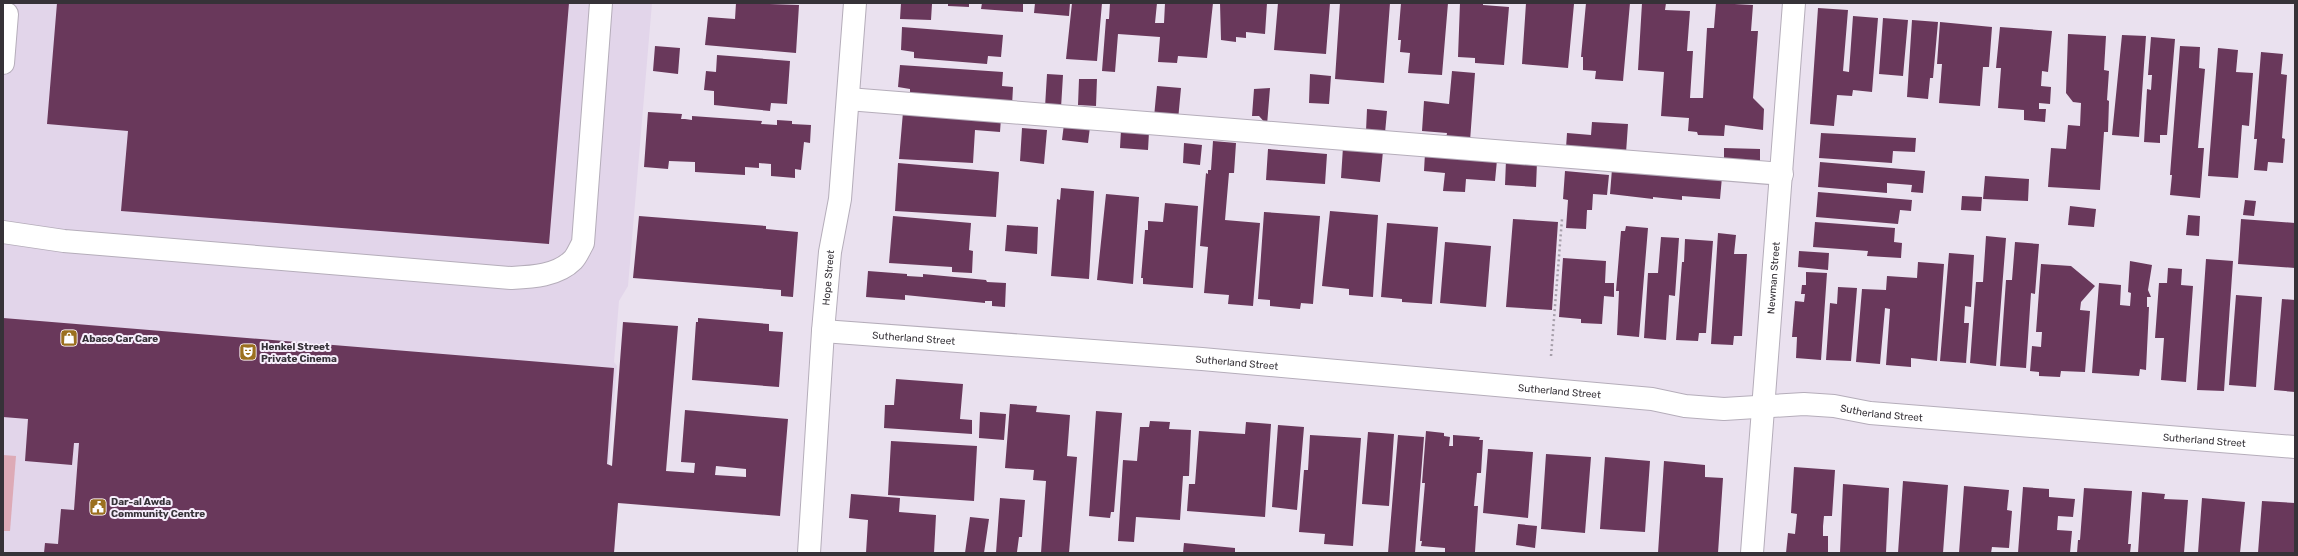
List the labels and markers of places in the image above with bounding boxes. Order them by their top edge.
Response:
shop icon: Abaco Car Care [59,328,79,348]
place label: Abaco Car Care [82,333,158,345]
place label: Henkel Street Private Cinema [261,341,337,365]
theatre icon: Henkel Street Private Cinema [238,342,258,362]
place label: Dar-al Awda Community Centre [111,496,205,520]
public building icon: Dar-al Awda Community Centre [88,497,108,517]

